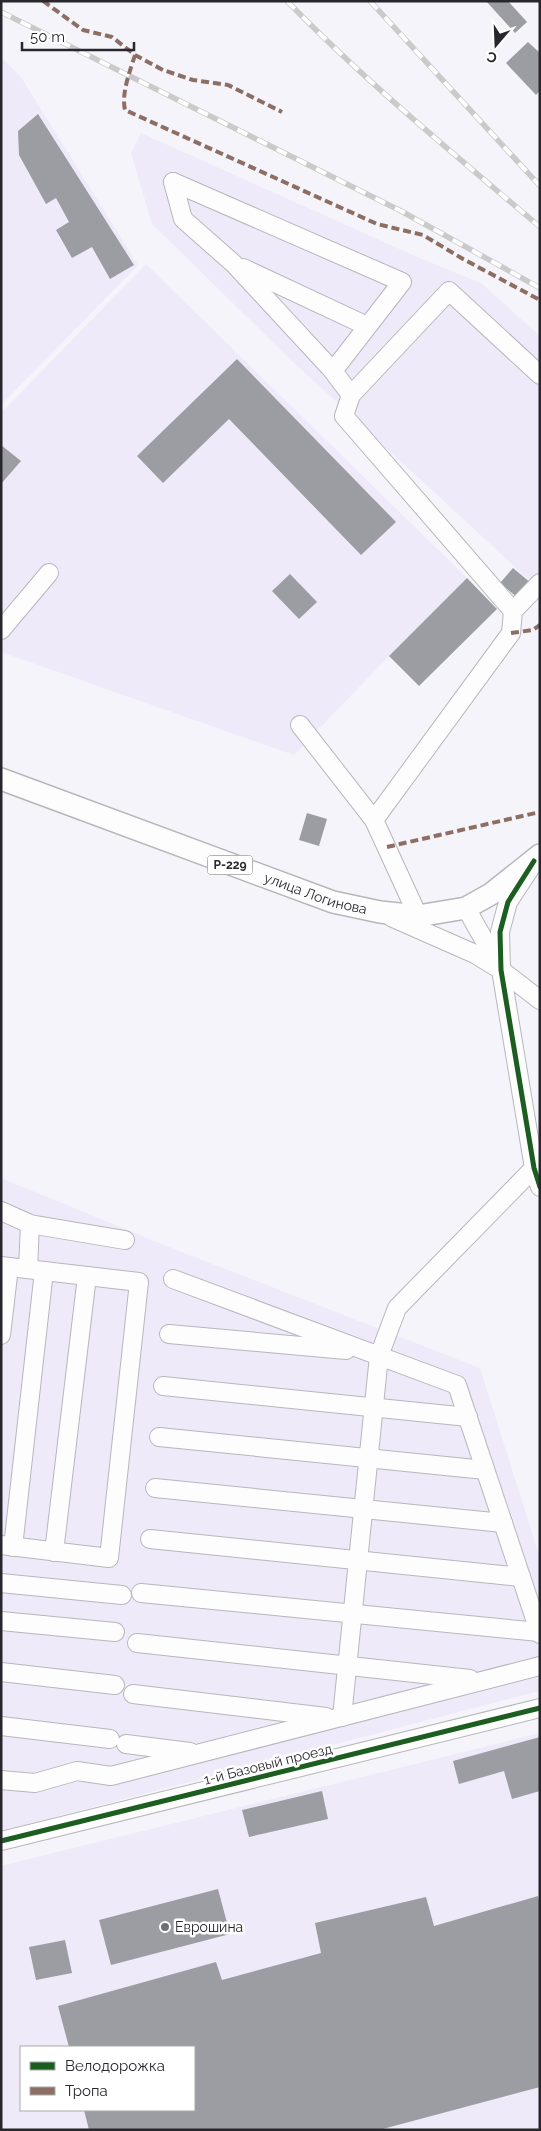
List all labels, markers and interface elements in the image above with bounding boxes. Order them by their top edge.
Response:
scale bar [22,20,135,52]
north arrow [471,20,521,70]
text: 50 m [30,28,65,46]
text: С [484,48,499,66]
road number: Р-229 [208,856,252,874]
street label: улица Логинова [262,869,369,917]
street label: 1-й Базовый проезд [202,1740,334,1788]
place label: Еврошина [175,1919,243,1935]
marker: Еврошина [159,1921,171,1933]
legend [20,2046,195,2111]
text: Велодорожка [65,2057,165,2075]
text: Тропа [65,2082,108,2100]

